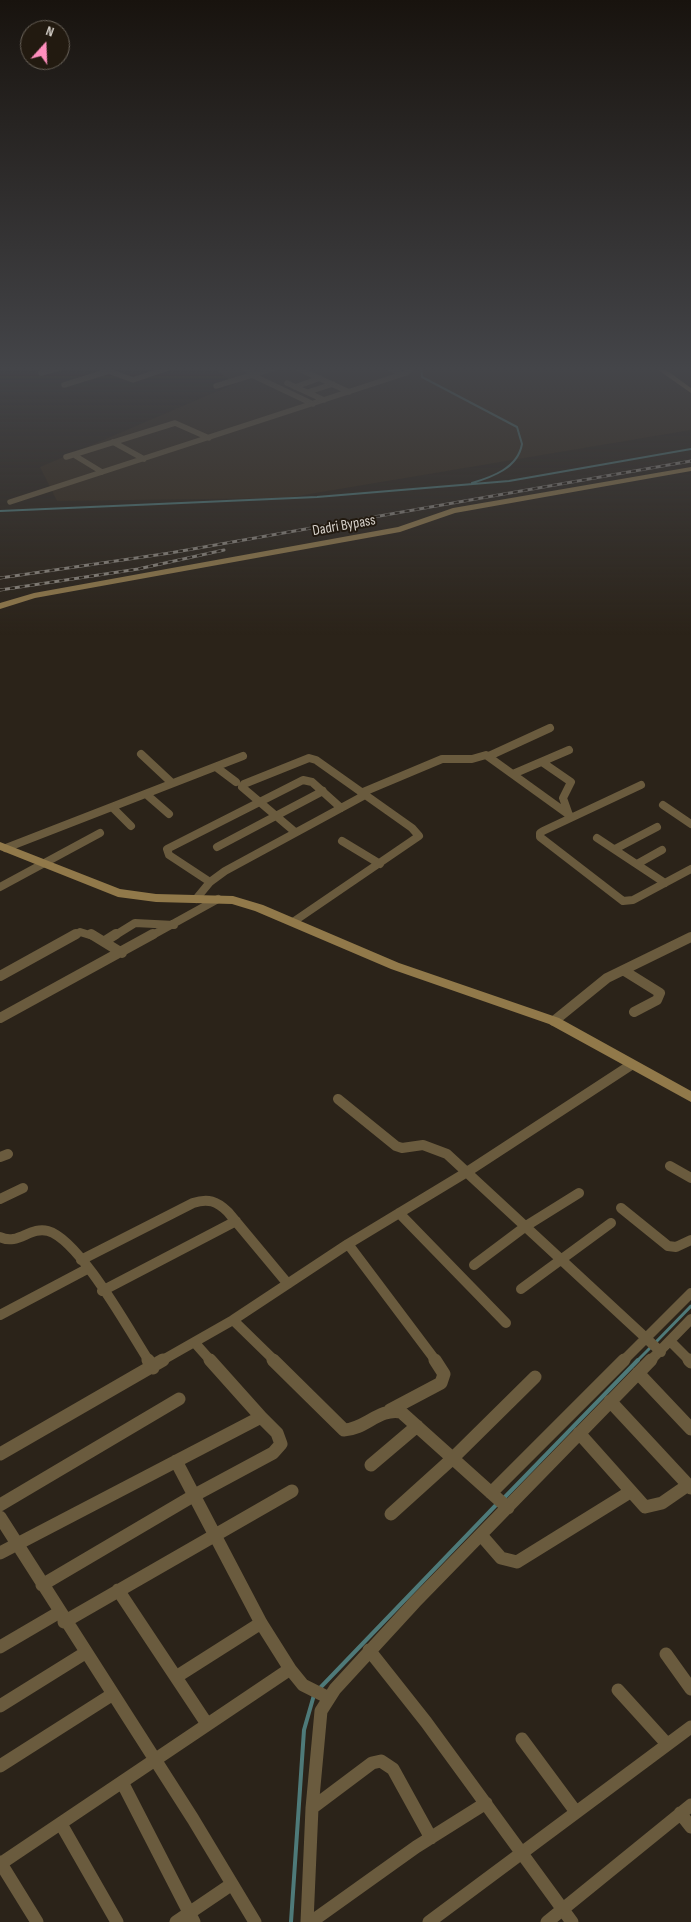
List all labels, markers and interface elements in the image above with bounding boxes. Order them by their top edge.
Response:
north arrow [20,20,70,70]
text: N [44,22,56,41]
street label: Dadri Bypass [311,512,377,540]

